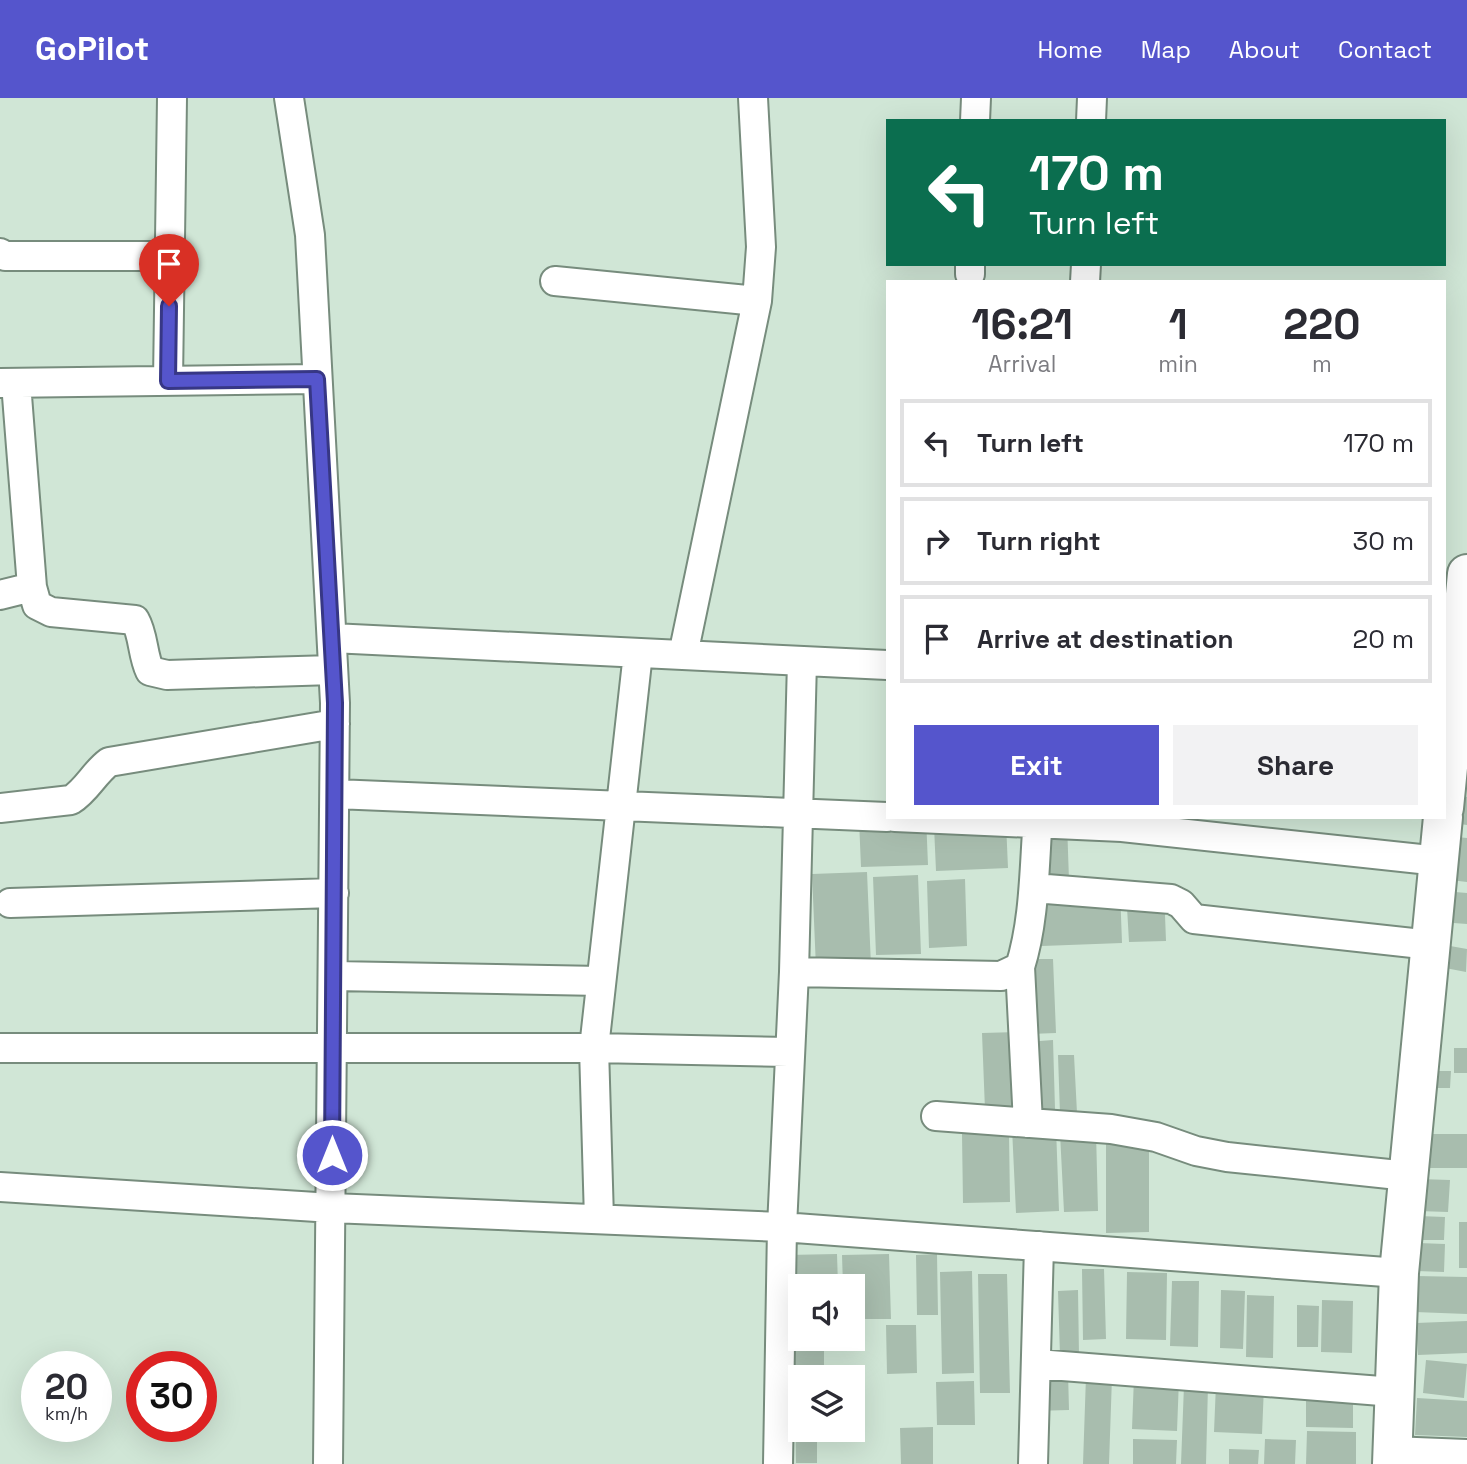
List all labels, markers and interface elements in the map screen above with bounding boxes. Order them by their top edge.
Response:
text: GoPilot [35,28,149,70]
text: Home [1037,34,1103,65]
text: Map [1141,34,1191,65]
text: About [1229,34,1300,65]
text: Contact [1338,34,1432,65]
text: 170 m [1029,142,1164,204]
icon: left [914,147,1005,238]
text: Turn left [1029,203,1159,243]
pin [139,234,199,306]
icon: arrive [150,245,188,283]
text: 16:21 [971,298,1073,351]
text: 1 [1169,298,1188,351]
text: 220 [1283,298,1360,351]
text: Arrival [988,349,1056,379]
text: min [1158,349,1198,379]
text: m [1312,349,1332,379]
icon: left [918,424,956,462]
text: Turn left [977,426,1084,460]
text: 170 m [1343,426,1414,460]
icon: right [918,522,956,560]
text: Turn right [977,524,1101,558]
text: 30 m [1353,524,1414,558]
icon: arrive [918,620,956,658]
text: Arrive at destination [977,622,1234,656]
text: 20 m [1353,622,1414,656]
button: Exit [914,725,1159,805]
button: Share [1173,725,1418,805]
position arrow [295,1118,369,1192]
map controls [788,1274,865,1442]
button: sound [788,1274,865,1351]
speed limit sign: 30 [126,1351,217,1442]
text: 20 [45,1365,88,1409]
button: layers [788,1365,865,1442]
text: km/h [45,1402,88,1425]

